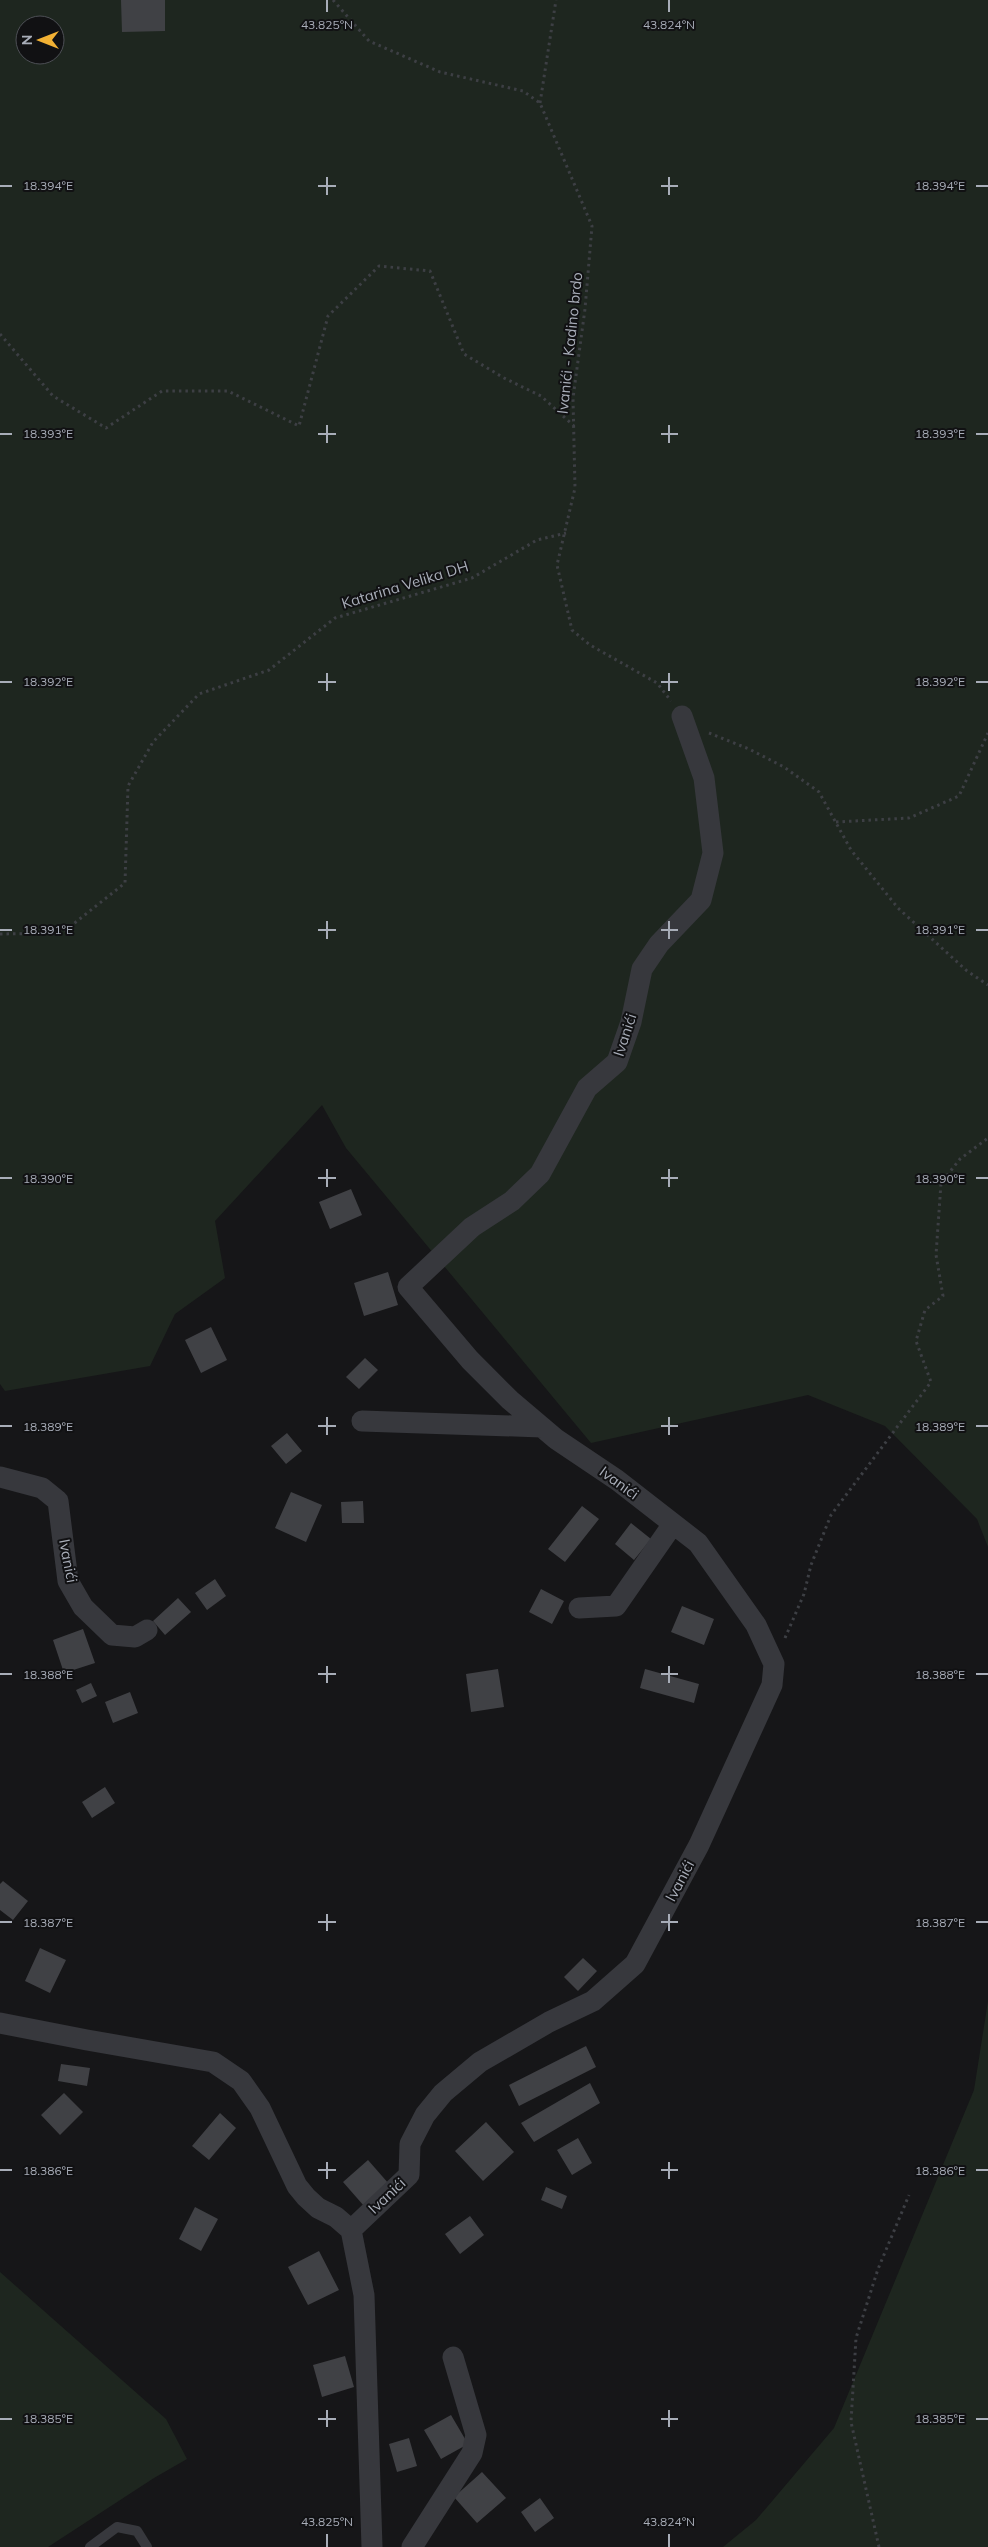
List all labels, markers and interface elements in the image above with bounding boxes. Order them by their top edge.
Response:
north arrow [15,15,65,65]
text: 43.825°N [301,17,353,32]
text: 43.824°N [643,17,695,32]
text: N [18,35,36,45]
text: 18.394°E [23,178,73,193]
text: 18.394°E [915,178,965,193]
street label: Ivanići - Kadino brdo [553,271,586,415]
text: 18.393°E [23,426,73,441]
text: 18.393°E [915,426,965,441]
street label: Katarina Velika DH [339,556,471,613]
text: 18.392°E [23,674,73,689]
text: 18.392°E [915,674,965,689]
text: 18.391°E [23,922,73,937]
text: 18.391°E [915,922,965,937]
street label: Ivanići [609,1011,640,1059]
text: 18.390°E [23,1171,73,1186]
text: 18.390°E [915,1171,965,1186]
text: 18.389°E [23,1419,73,1434]
text: 18.389°E [915,1419,965,1434]
street label: Ivanići [596,1462,643,1503]
street label: Ivanići [55,1537,82,1584]
text: 18.388°E [23,1667,73,1682]
text: 18.388°E [915,1667,965,1682]
street label: Ivanići [661,1857,698,1905]
text: 18.387°E [23,1915,73,1930]
text: 18.387°E [915,1915,965,1930]
text: 18.386°E [23,2163,73,2178]
text: 18.386°E [915,2163,965,2178]
street label: Ivanići [364,2174,409,2218]
text: 18.385°E [23,2411,73,2426]
text: 18.385°E [915,2411,965,2426]
text: 43.825°N [301,2514,353,2529]
text: 43.824°N [643,2514,695,2529]

